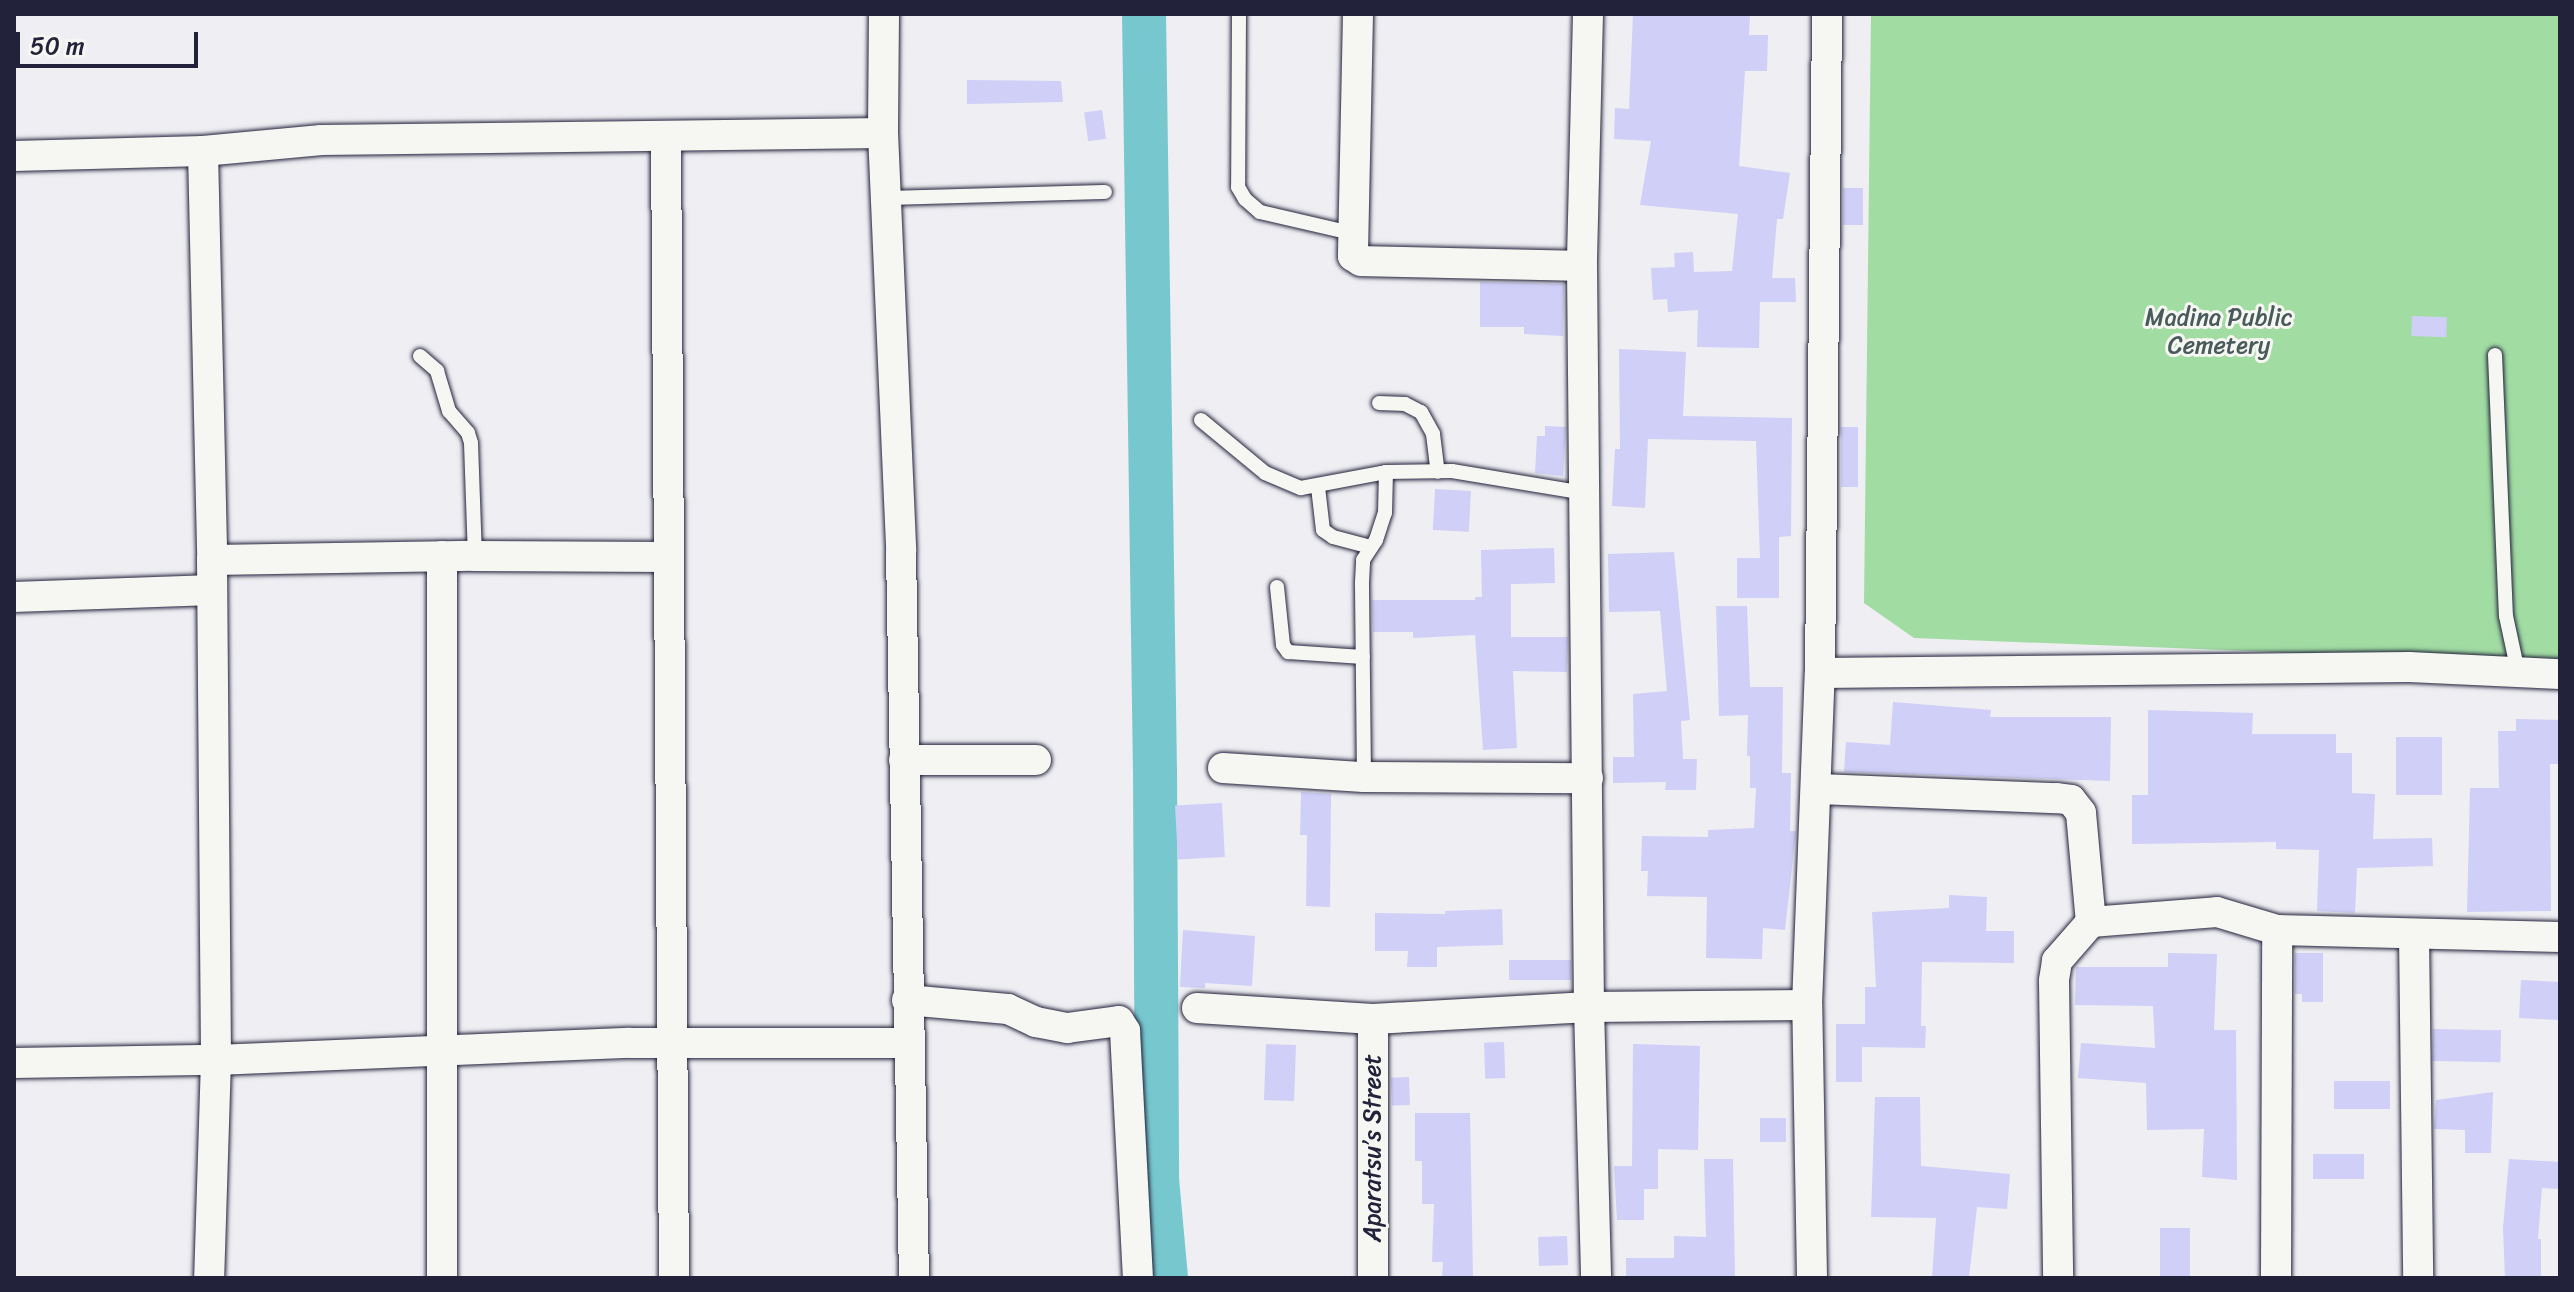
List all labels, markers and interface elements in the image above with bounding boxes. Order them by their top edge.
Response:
scale bar [20,16,202,66]
text: 50 m [30,25,85,67]
park label: Madina Public Cemetery [2145,304,2293,360]
street label: Aparatsu’s Street [1359,1054,1387,1242]

